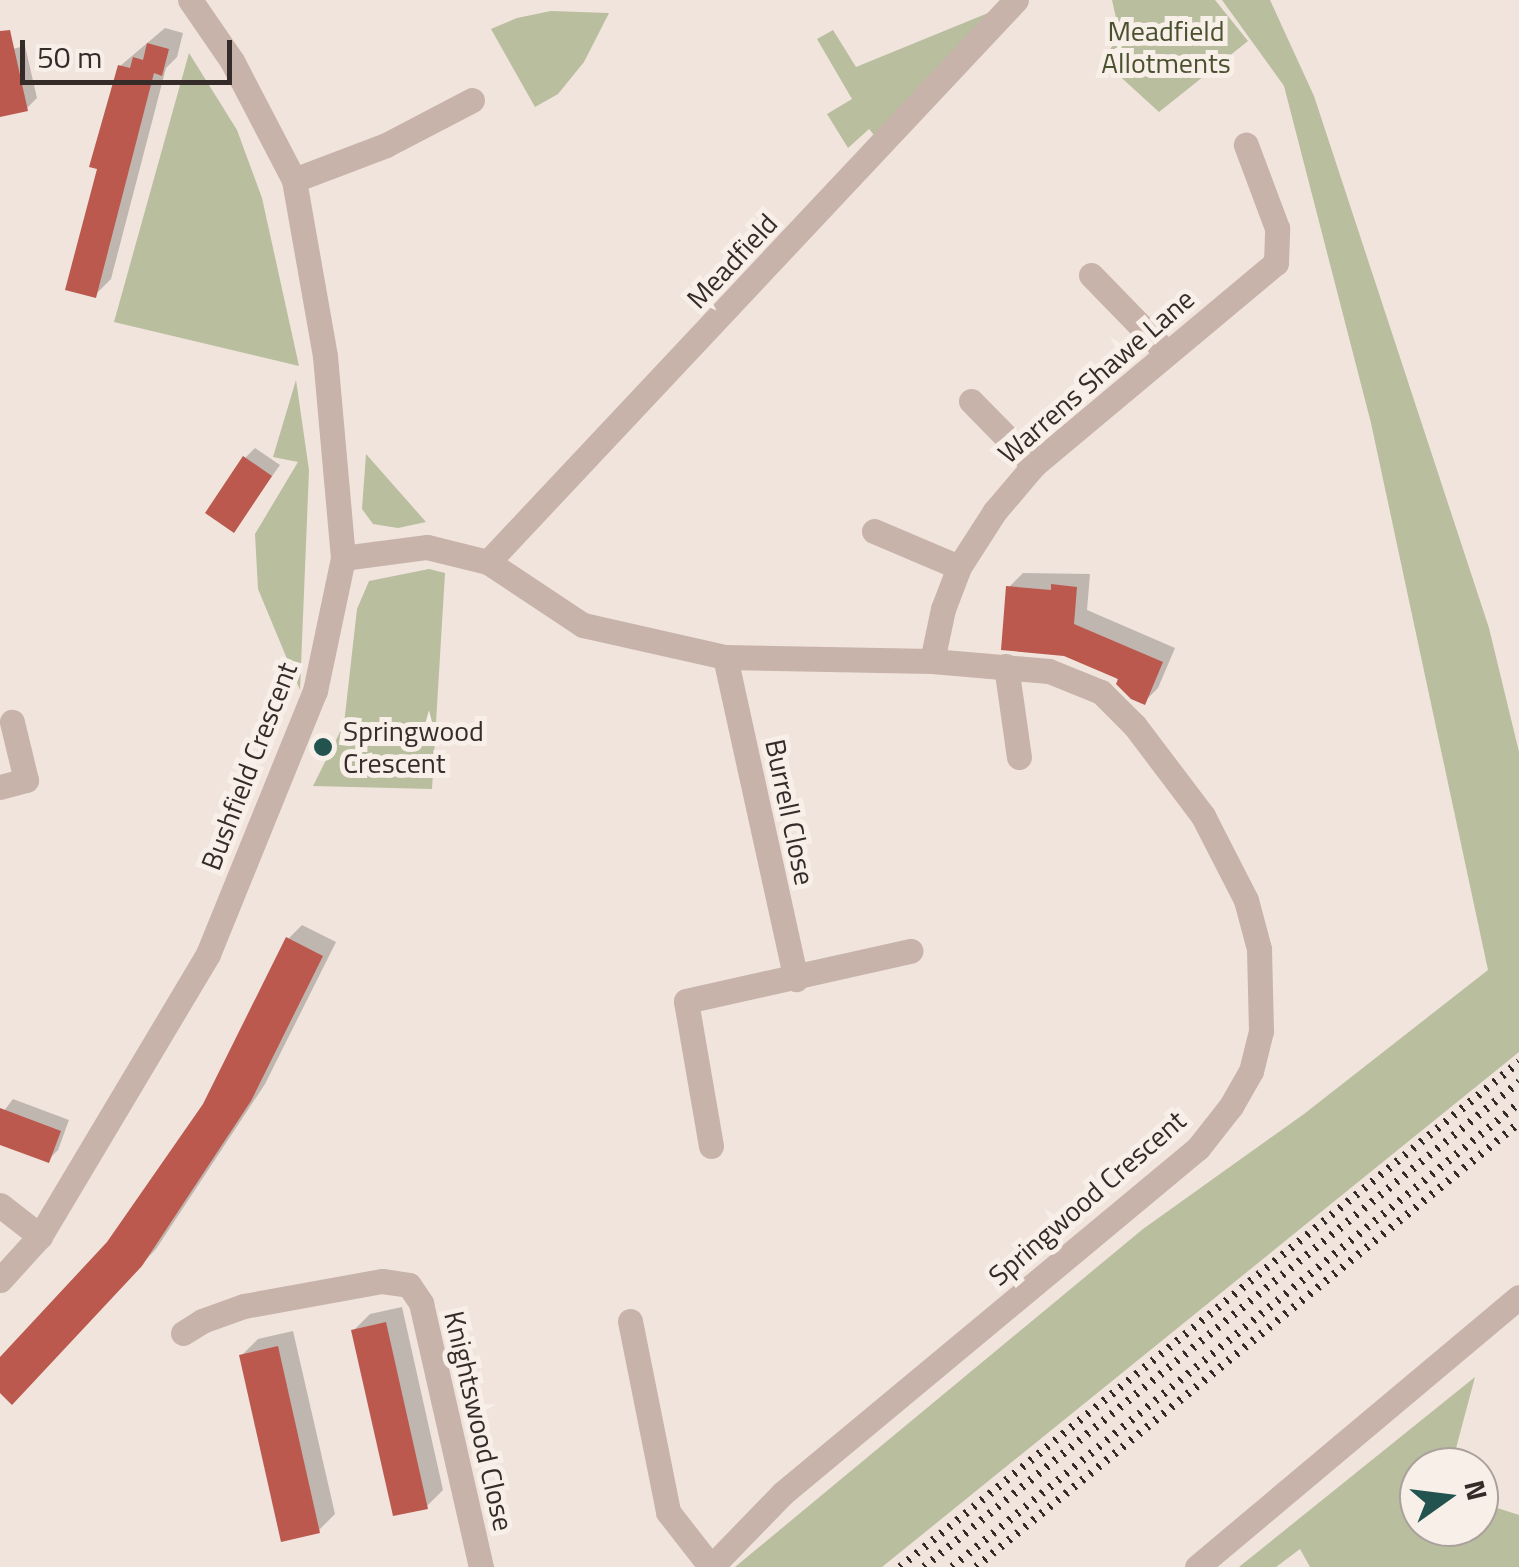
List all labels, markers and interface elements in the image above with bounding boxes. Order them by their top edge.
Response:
park label: Meadfield Allotments [1101,14,1231,80]
scale bar [25,20,238,82]
text: 50 m [37,34,102,80]
street label: Meadfield [680,207,784,315]
street label: Warrens Shawe Lane [991,282,1201,470]
street label: Bushfield Crescent [194,657,304,875]
place label: Springwood Crescent [343,714,484,780]
marker: Springwood Crescent [312,736,334,758]
street label: Burrell Close [758,736,822,888]
street label: Springwood Crescent [982,1103,1192,1293]
street label: Knightswood Close [437,1308,521,1534]
north arrow [1399,1447,1499,1547]
text: N [1453,1475,1500,1505]

